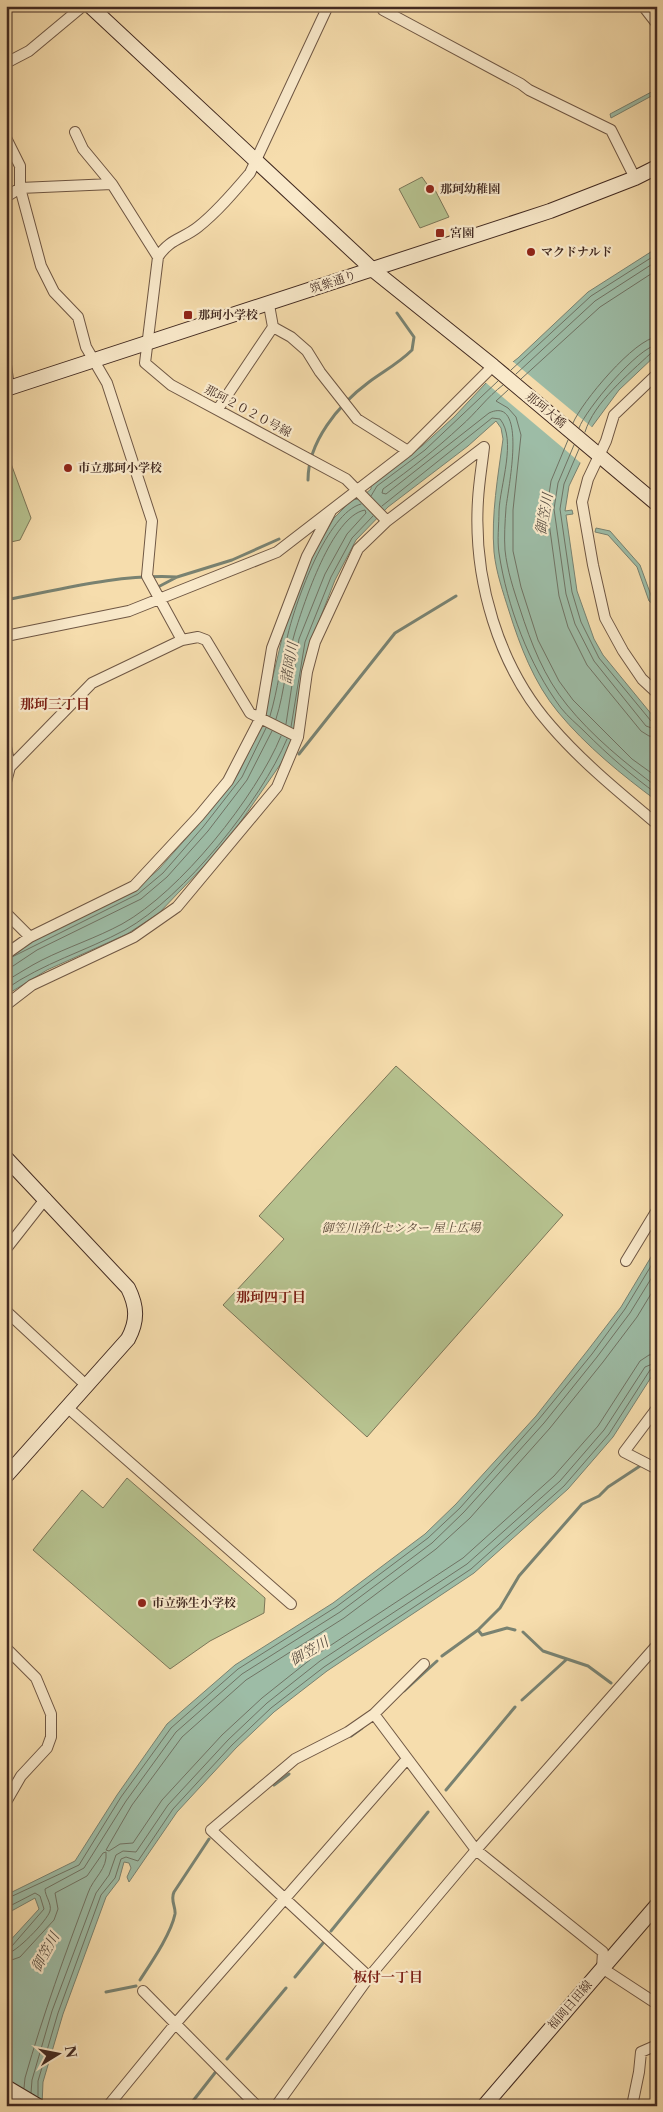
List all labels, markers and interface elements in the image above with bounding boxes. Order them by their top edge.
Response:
place label: 那珂幼稚園 [440,181,500,196]
marker: 那珂幼稚園 [424,183,436,195]
place label: 宮園 [450,225,474,240]
marker: 宮園 [434,227,446,239]
place label: マクドナルド [541,244,612,259]
marker: マクドナルド [525,246,537,258]
street label: 筑紫通り [308,267,358,296]
place label: 那珂小学校 [198,307,258,322]
marker: 那珂小学校 [182,309,194,321]
street label: 那珂２０２０号線 [202,381,294,440]
street label: 那珂大橋 [523,388,570,431]
place label: 市立那珂小学校 [78,460,162,475]
marker: 市立那珂小学校 [62,462,74,474]
water label: 御笠川 [531,490,557,536]
water label: 諸岡川 [276,639,302,685]
district label: 那珂三丁目 [20,695,90,713]
park label: 御笠川浄化センター 屋上広場 [322,1220,481,1235]
district label: 那珂四丁目 [236,1288,306,1306]
place label: 市立弥生小学校 [152,1595,236,1610]
marker: 市立弥生小学校 [136,1597,148,1609]
water label: 御笠川 [286,1632,333,1669]
water label: 御笠川 [27,1928,64,1975]
district label: 板付一丁目 [353,1968,423,1986]
street label: 福岡日田線 [544,1977,595,2032]
north arrow [32,2030,82,2080]
text: N [61,2044,81,2059]

